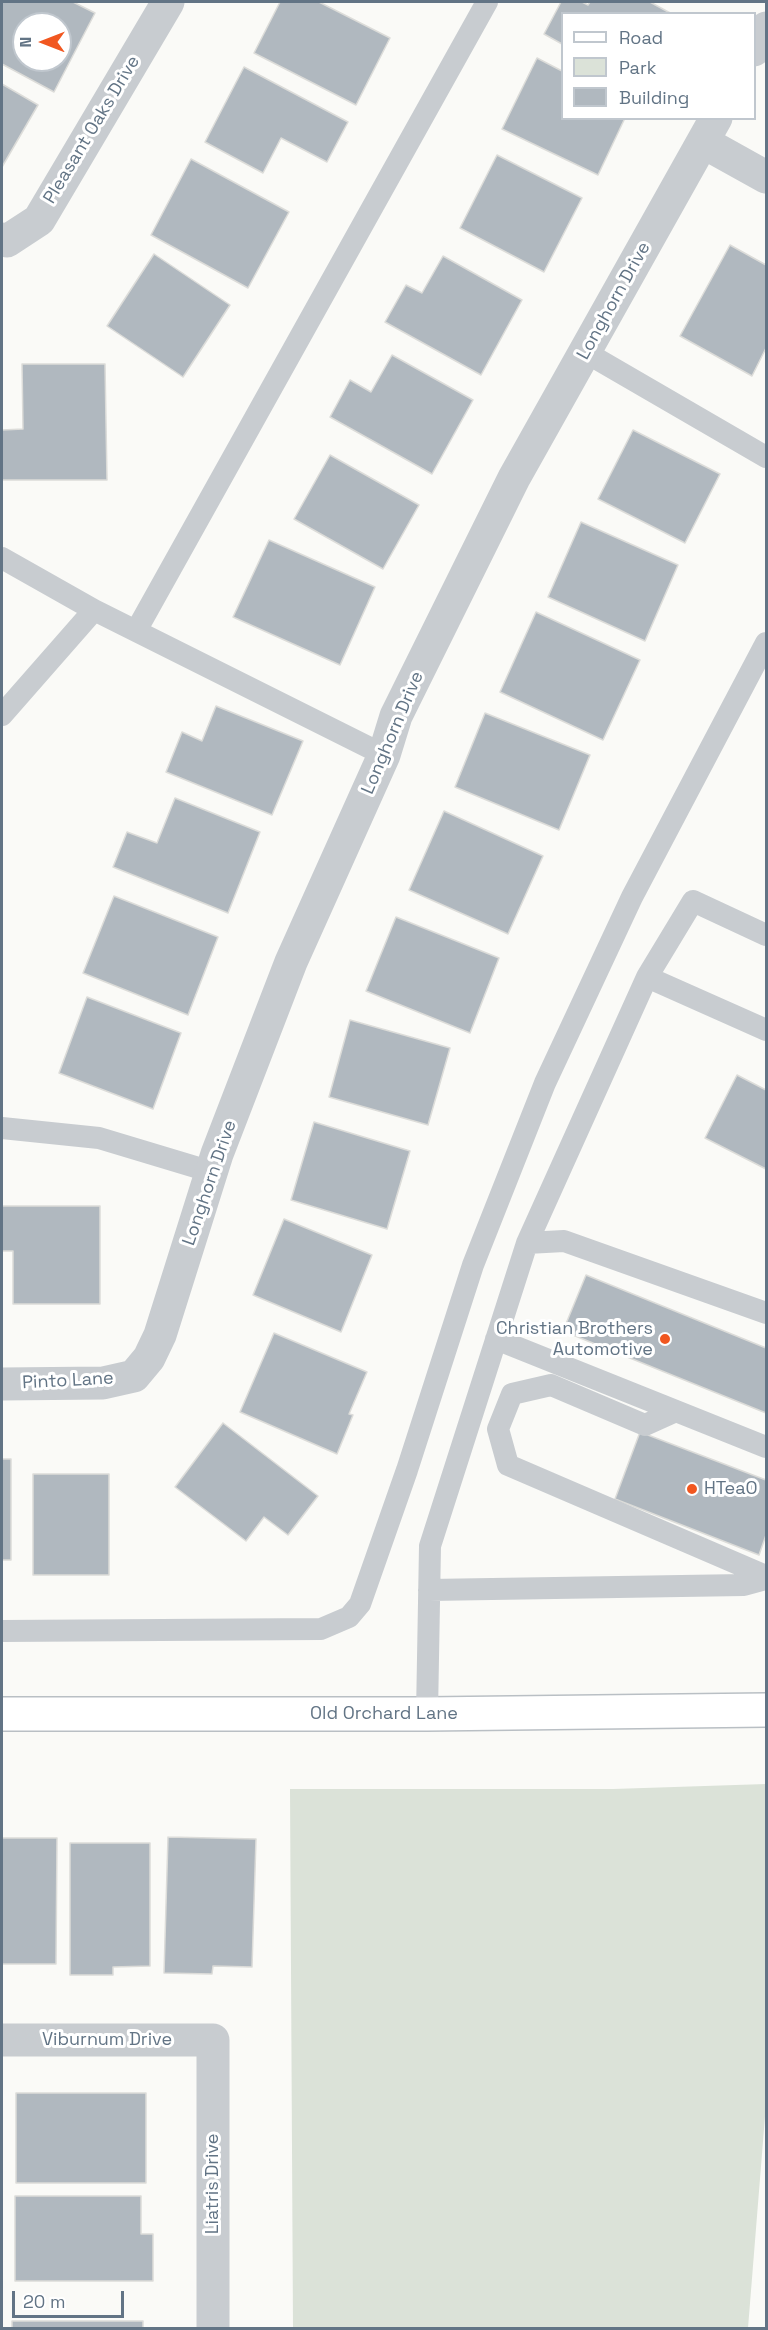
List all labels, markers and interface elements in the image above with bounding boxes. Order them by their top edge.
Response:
north arrow [12,12,72,72]
legend [561,12,756,120]
text: Road [619,26,663,49]
text: N [15,37,36,47]
street label: Pleasant Oaks Drive [39,52,145,208]
text: Park [619,56,656,79]
text: Building [619,86,689,109]
street label: Longhorn Drive [573,238,655,364]
street label: Longhorn Drive [357,668,429,798]
street label: Longhorn Drive [178,1117,242,1249]
place label: Christian Brothers Automotive [496,1318,653,1360]
marker: Christian Brothers Automotive [658,1332,672,1346]
street label: Pinto Lane [22,1368,114,1394]
place label: HTeaO [704,1478,758,1500]
marker: HTeaO [685,1482,699,1496]
street label: Old Orchard Lane [310,1703,458,1725]
street label: Viburnum Drive [42,2029,172,2051]
street label: Liatris Drive [202,2134,224,2234]
scale bar [15,2279,128,2317]
text: 20 m [23,2290,66,2313]

